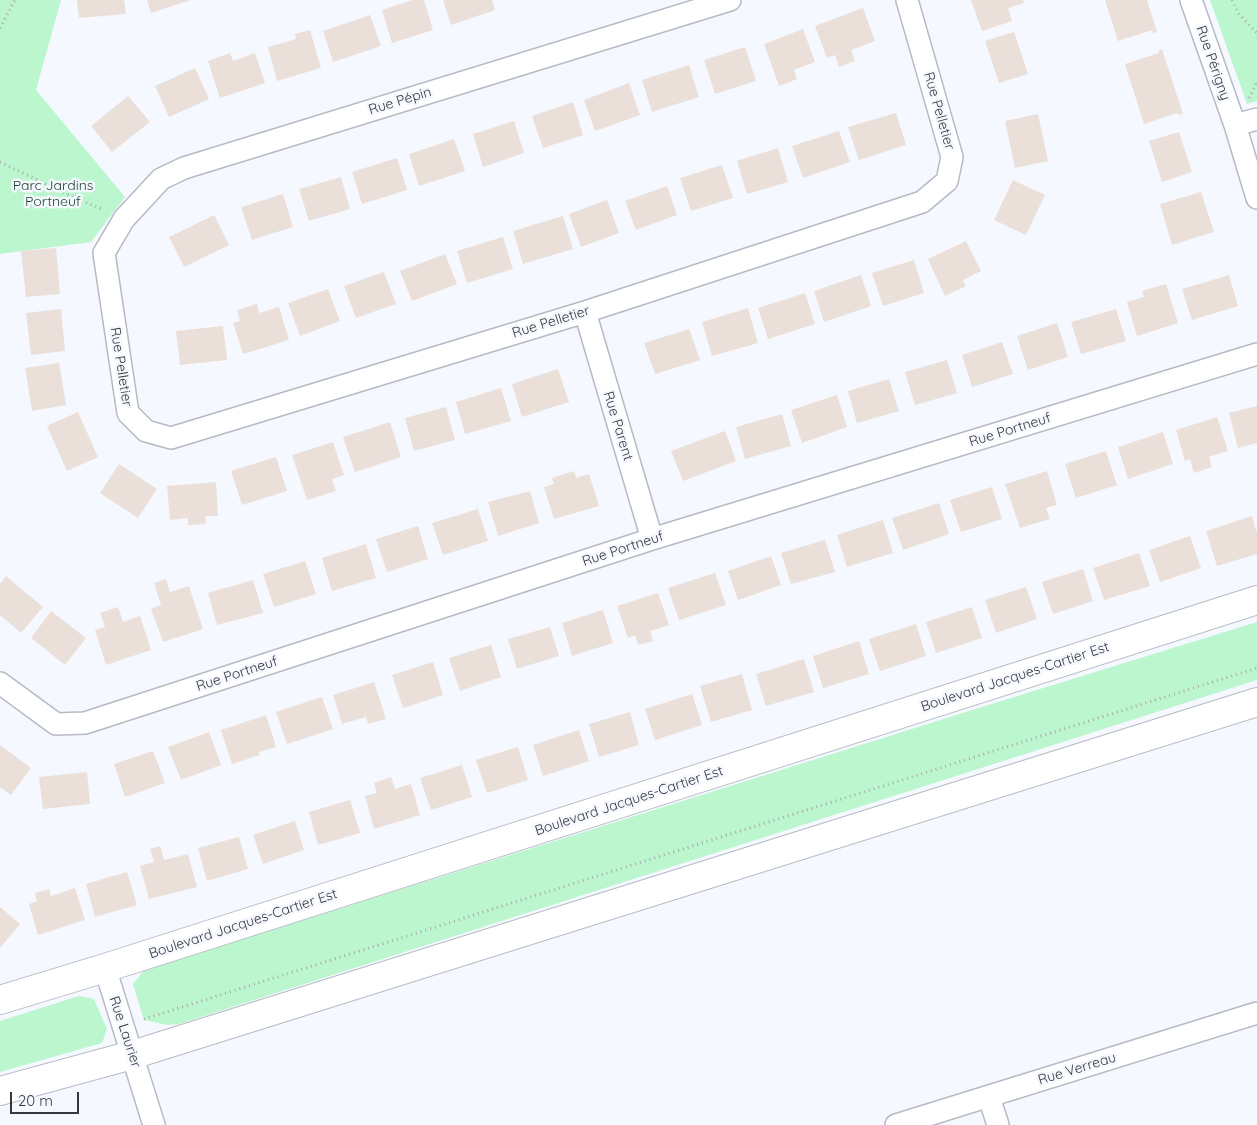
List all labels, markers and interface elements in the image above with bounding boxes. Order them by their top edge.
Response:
street label: Rue Périgny [1192,23,1234,103]
street label: Rue Pelletier [920,70,958,152]
street label: Rue Pépin [367,84,433,118]
park label: Parc Jardins Portneuf [13,178,93,210]
street label: Rue Pelletier [510,302,592,342]
street label: Rue Pelletier [106,326,136,408]
street label: Rue Parent [600,389,636,463]
street label: Rue Portneuf [967,410,1053,450]
street label: Rue Portneuf [580,528,666,570]
street label: Boulevard Jacques-Cartier Est [919,639,1111,715]
street label: Rue Portneuf [194,653,280,695]
street label: Boulevard Jacques-Cartier Est [533,763,725,839]
street label: Boulevard Jacques-Cartier Est [147,886,339,962]
street label: Rue Laurier [106,994,144,1070]
street label: Rue Verreau [1036,1049,1118,1089]
scale bar [12,1082,81,1114]
text: 20 m [18,1091,53,1110]

